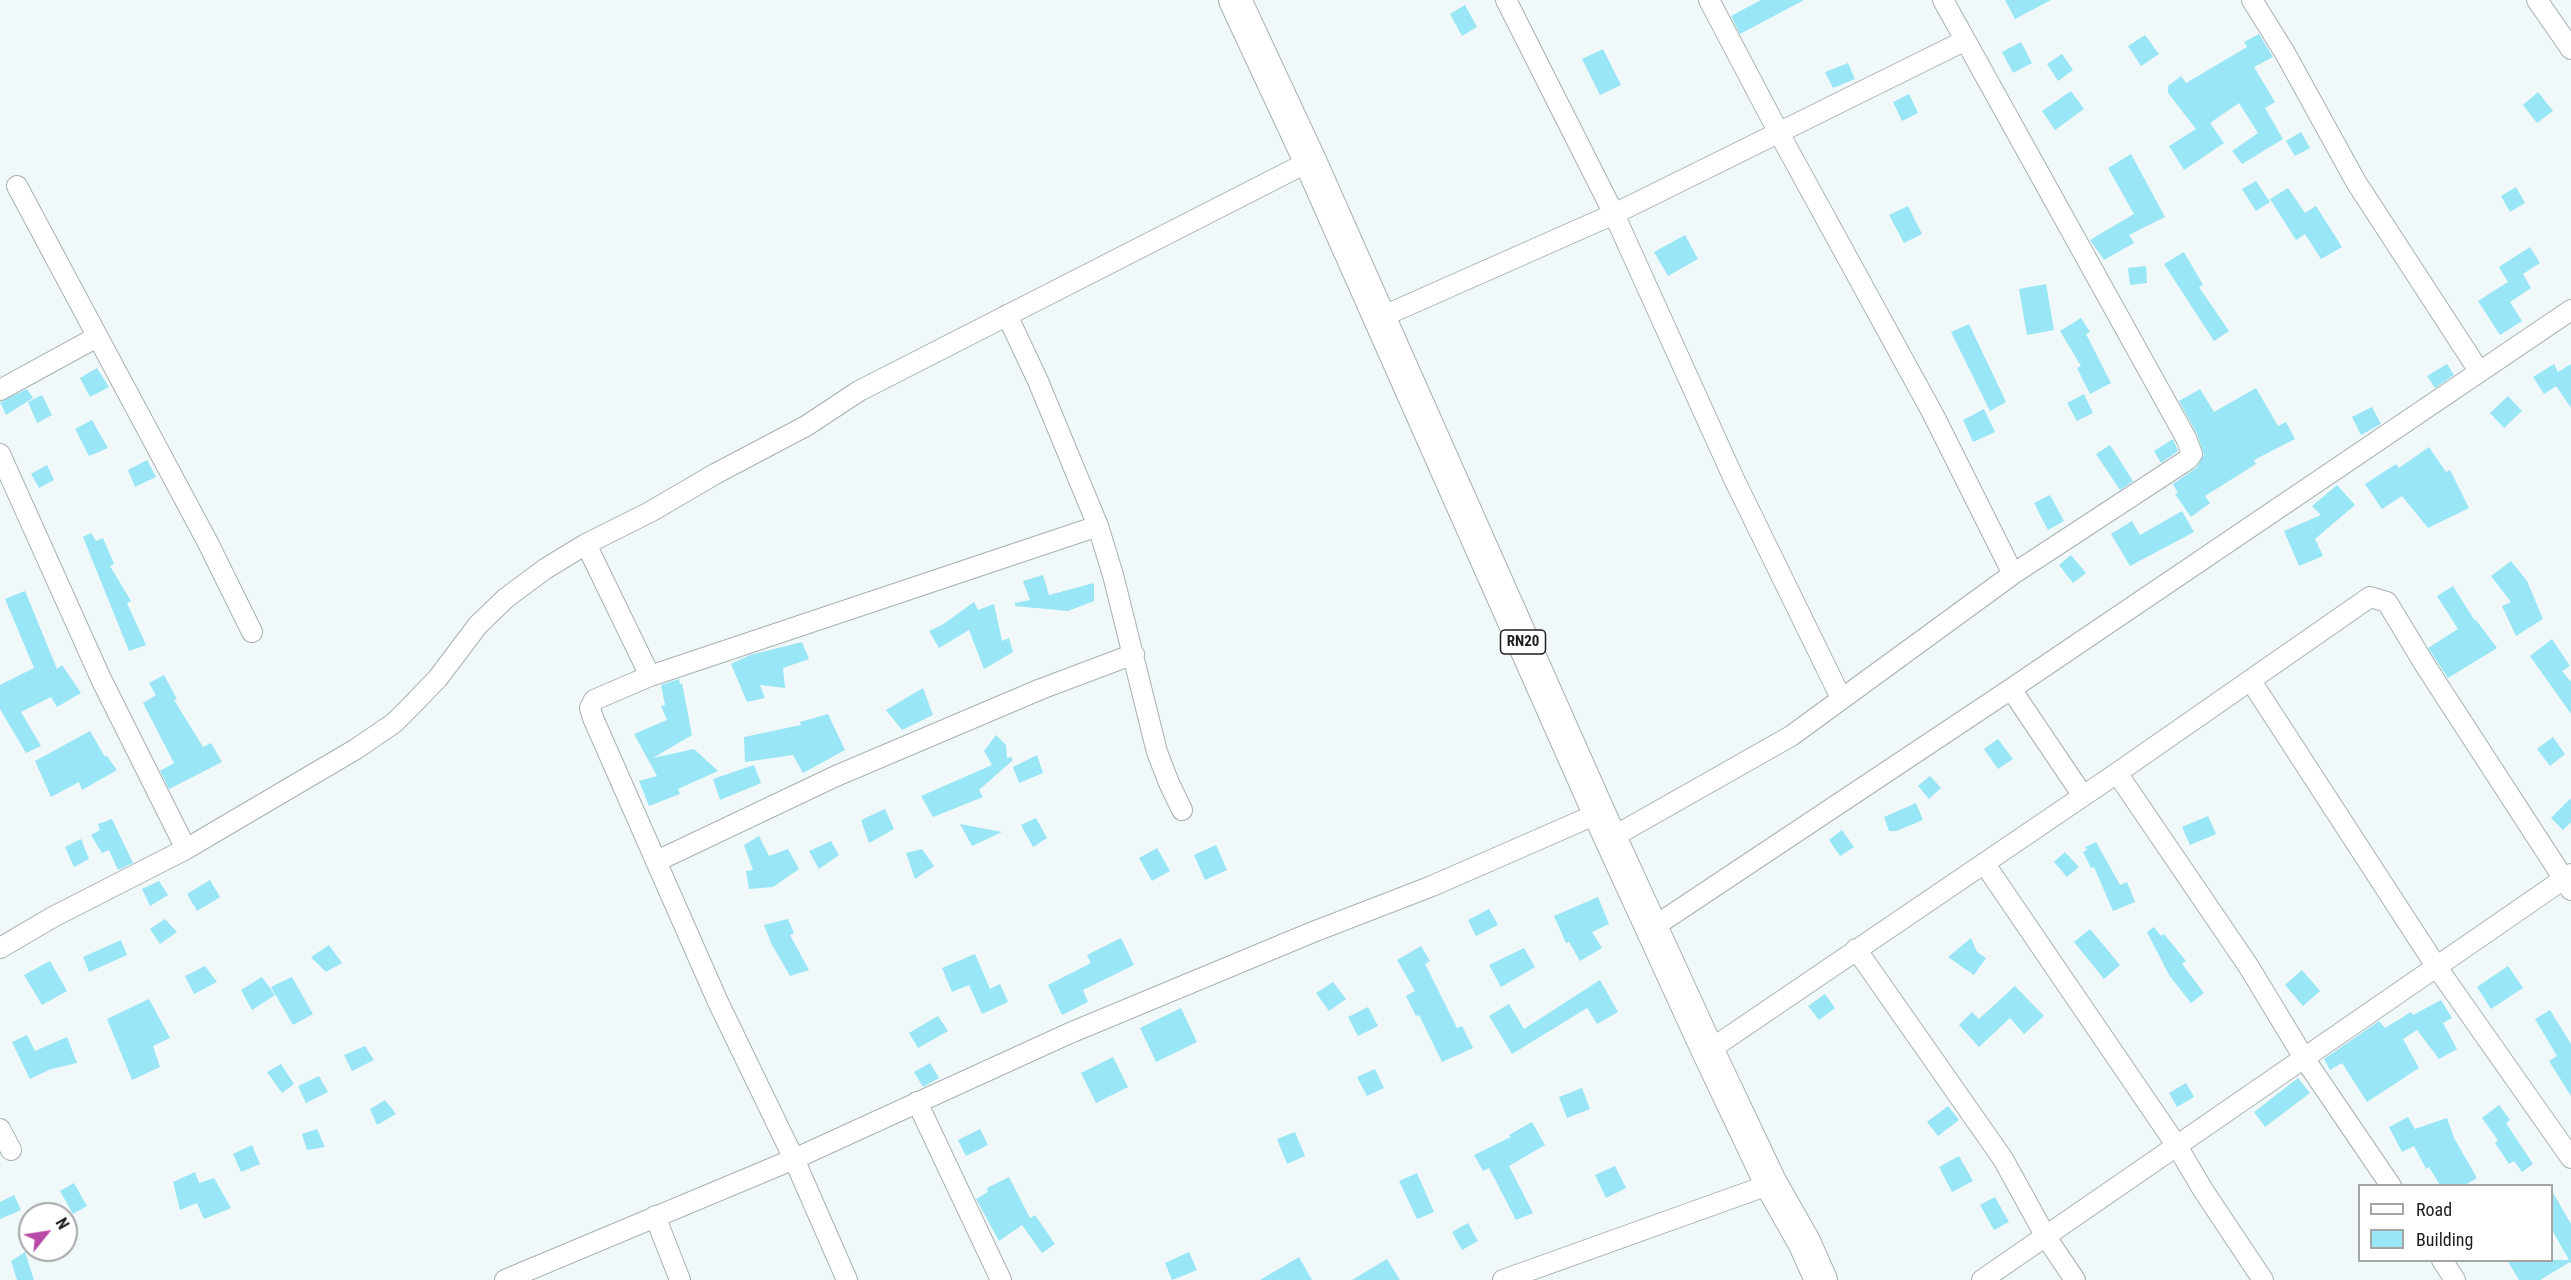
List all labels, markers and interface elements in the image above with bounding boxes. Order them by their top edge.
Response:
road number: RN20 [1500,630,1546,654]
legend [2358,1184,2553,1262]
text: Road [2416,1199,2452,1220]
north arrow [18,1202,78,1262]
text: N [52,1215,73,1233]
text: Building [2416,1229,2473,1250]

